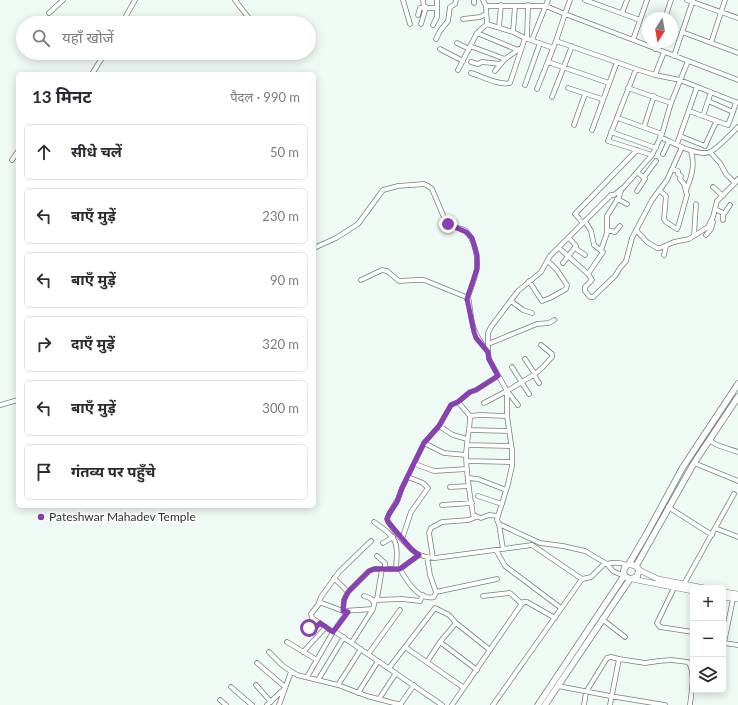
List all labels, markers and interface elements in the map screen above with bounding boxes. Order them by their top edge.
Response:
north arrow [642,12,678,48]
search box [16,16,316,60]
icon: search [30,27,52,49]
text: यहाँ खोजें [62,28,114,46]
text: 13 मिनट [32,86,92,107]
text: पैदल · 990 m [230,89,300,105]
icon: ahead [33,141,55,163]
text: सीधे चलें [71,142,122,160]
text: 50 m [270,144,299,160]
icon: left [33,205,55,227]
text: बाएँ मुड़ें [71,206,116,224]
text: 230 m [262,208,299,224]
route end [439,215,457,233]
icon: left [33,269,55,291]
text: बाएँ मुड़ें [71,270,116,288]
text: 90 m [270,272,299,288]
icon: right [33,333,55,355]
text: दाएँ मुड़ें [71,334,115,352]
text: 320 m [262,336,299,352]
icon: left [33,397,55,419]
text: बाएँ मुड़ें [71,398,116,416]
text: 300 m [262,400,299,416]
icon: arrive [33,461,55,483]
text: गंतव्य पर पहुँचे [71,462,155,480]
place label: Pateshwar Mahadev Temple [49,509,196,524]
marker: Pateshwar Mahadev Temple [36,512,46,522]
map controls [690,585,726,693]
button: + [690,585,726,621]
route start [300,619,318,637]
button: − [690,621,726,657]
button: layers [690,657,726,693]

